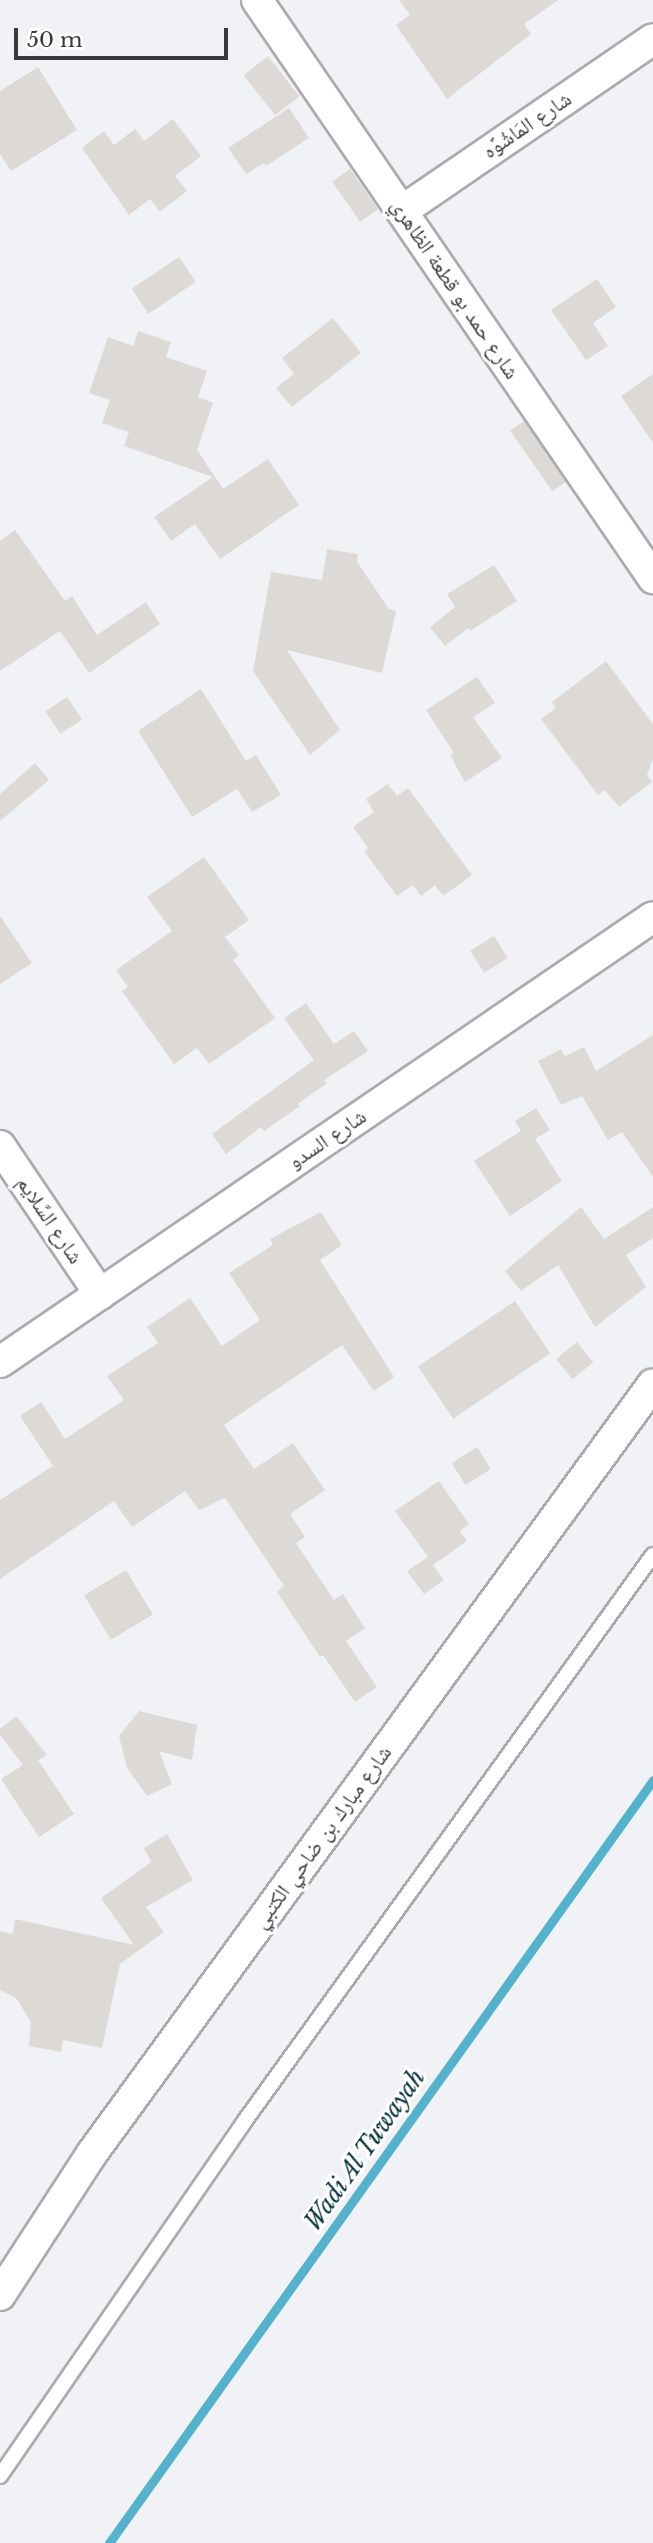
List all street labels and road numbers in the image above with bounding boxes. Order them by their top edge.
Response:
street label: شارع المَاشُوَّه [478,86,576,164]
street label: شارع حمد بو قطعة الظاهري [385,194,525,384]
street label: شارع السدو [283,1104,371,1174]
street label: شارع السَّلايم [11,1171,89,1269]
street label: شارع مبارك بن ضاحي الكتبي [247,1741,397,1933]

